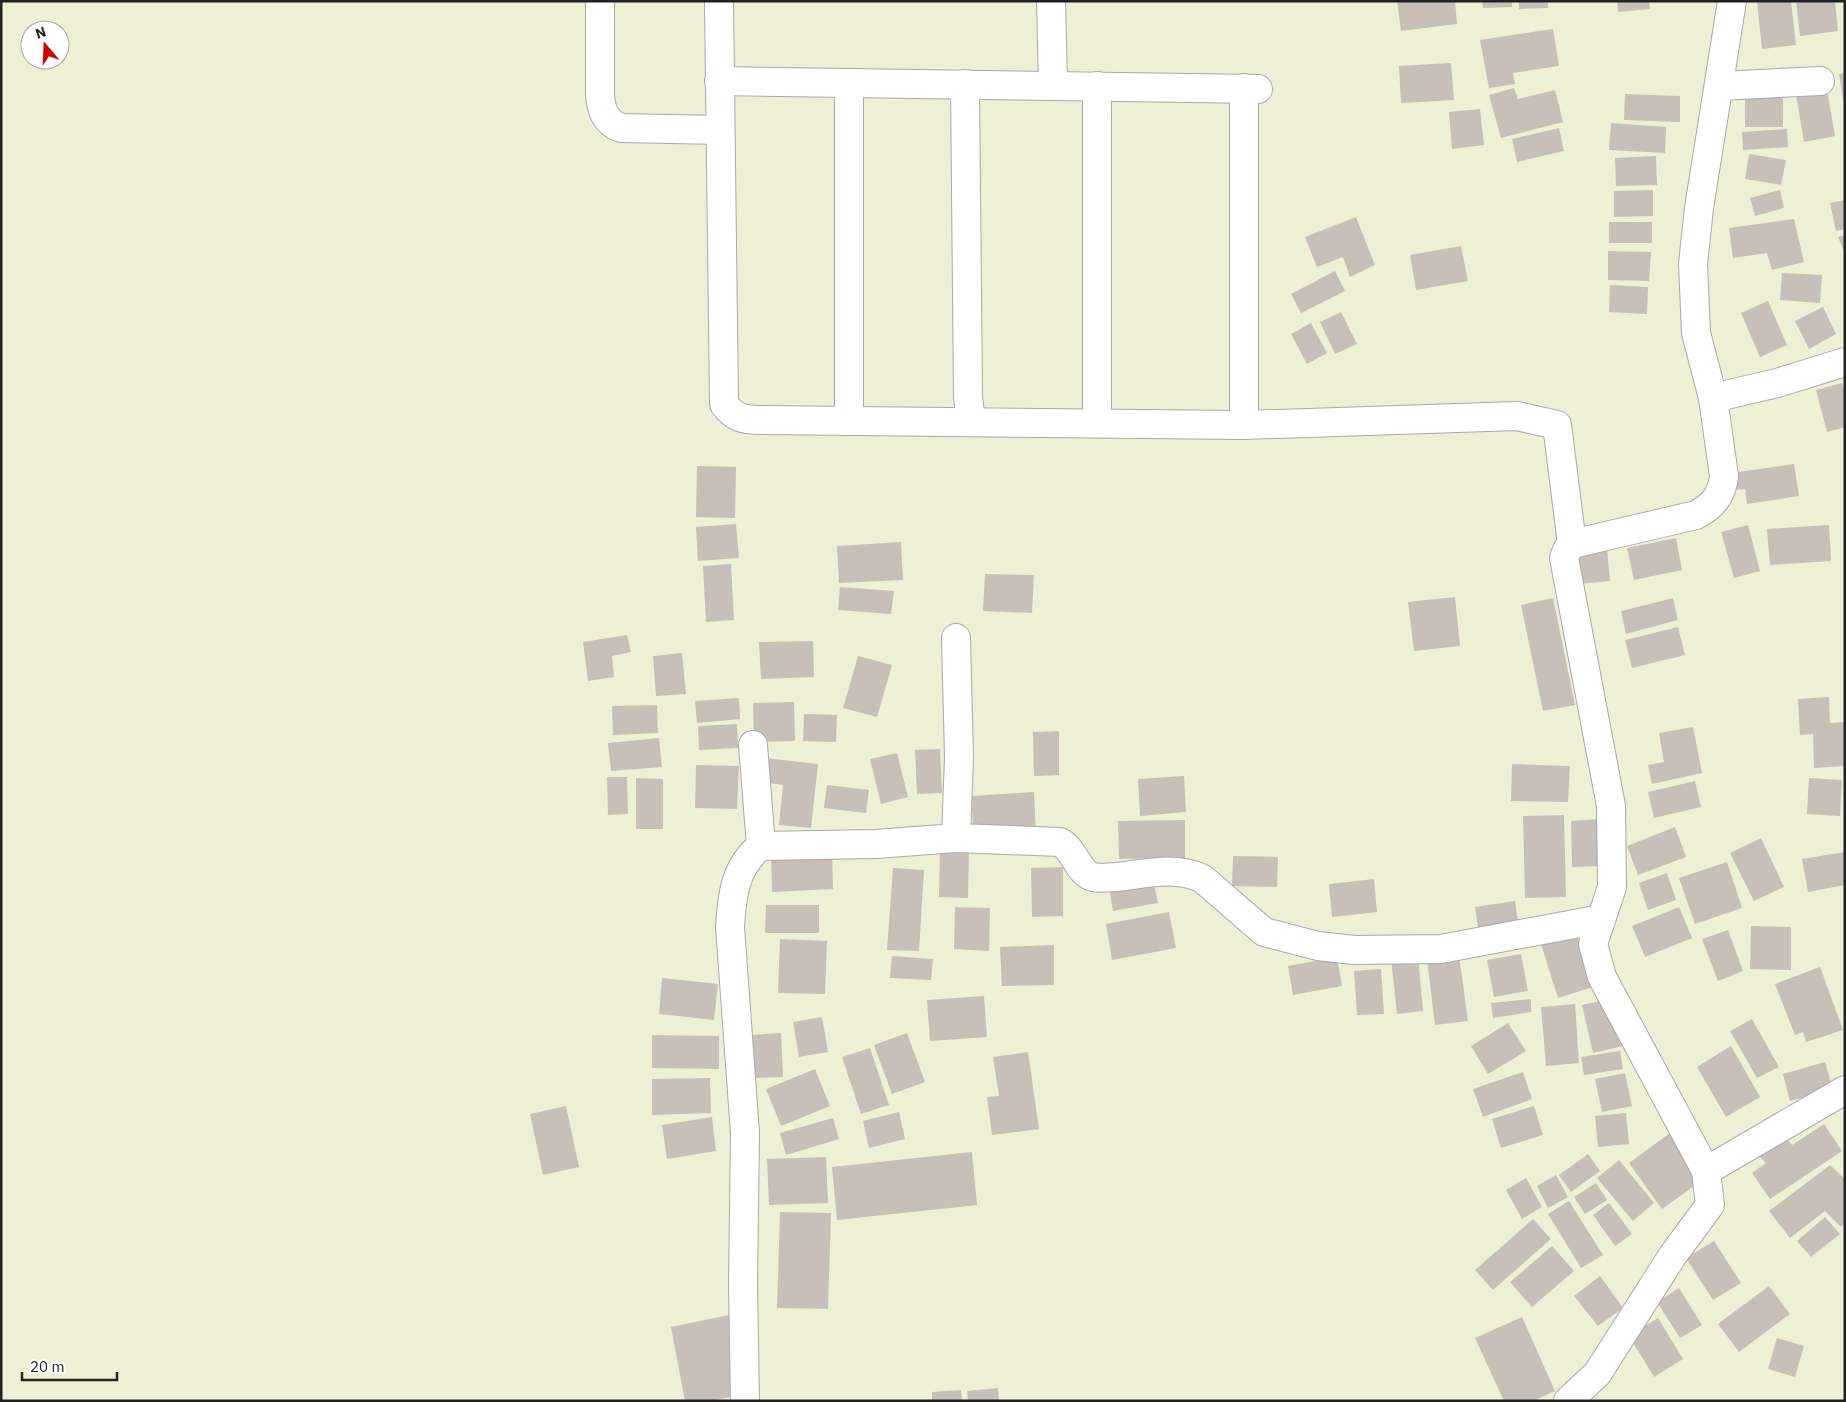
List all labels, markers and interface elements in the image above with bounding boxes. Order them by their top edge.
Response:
north arrow [20,20,70,70]
text: N [33,23,48,43]
scale bar [22,1350,118,1382]
text: 20 m [30,1357,65,1376]

